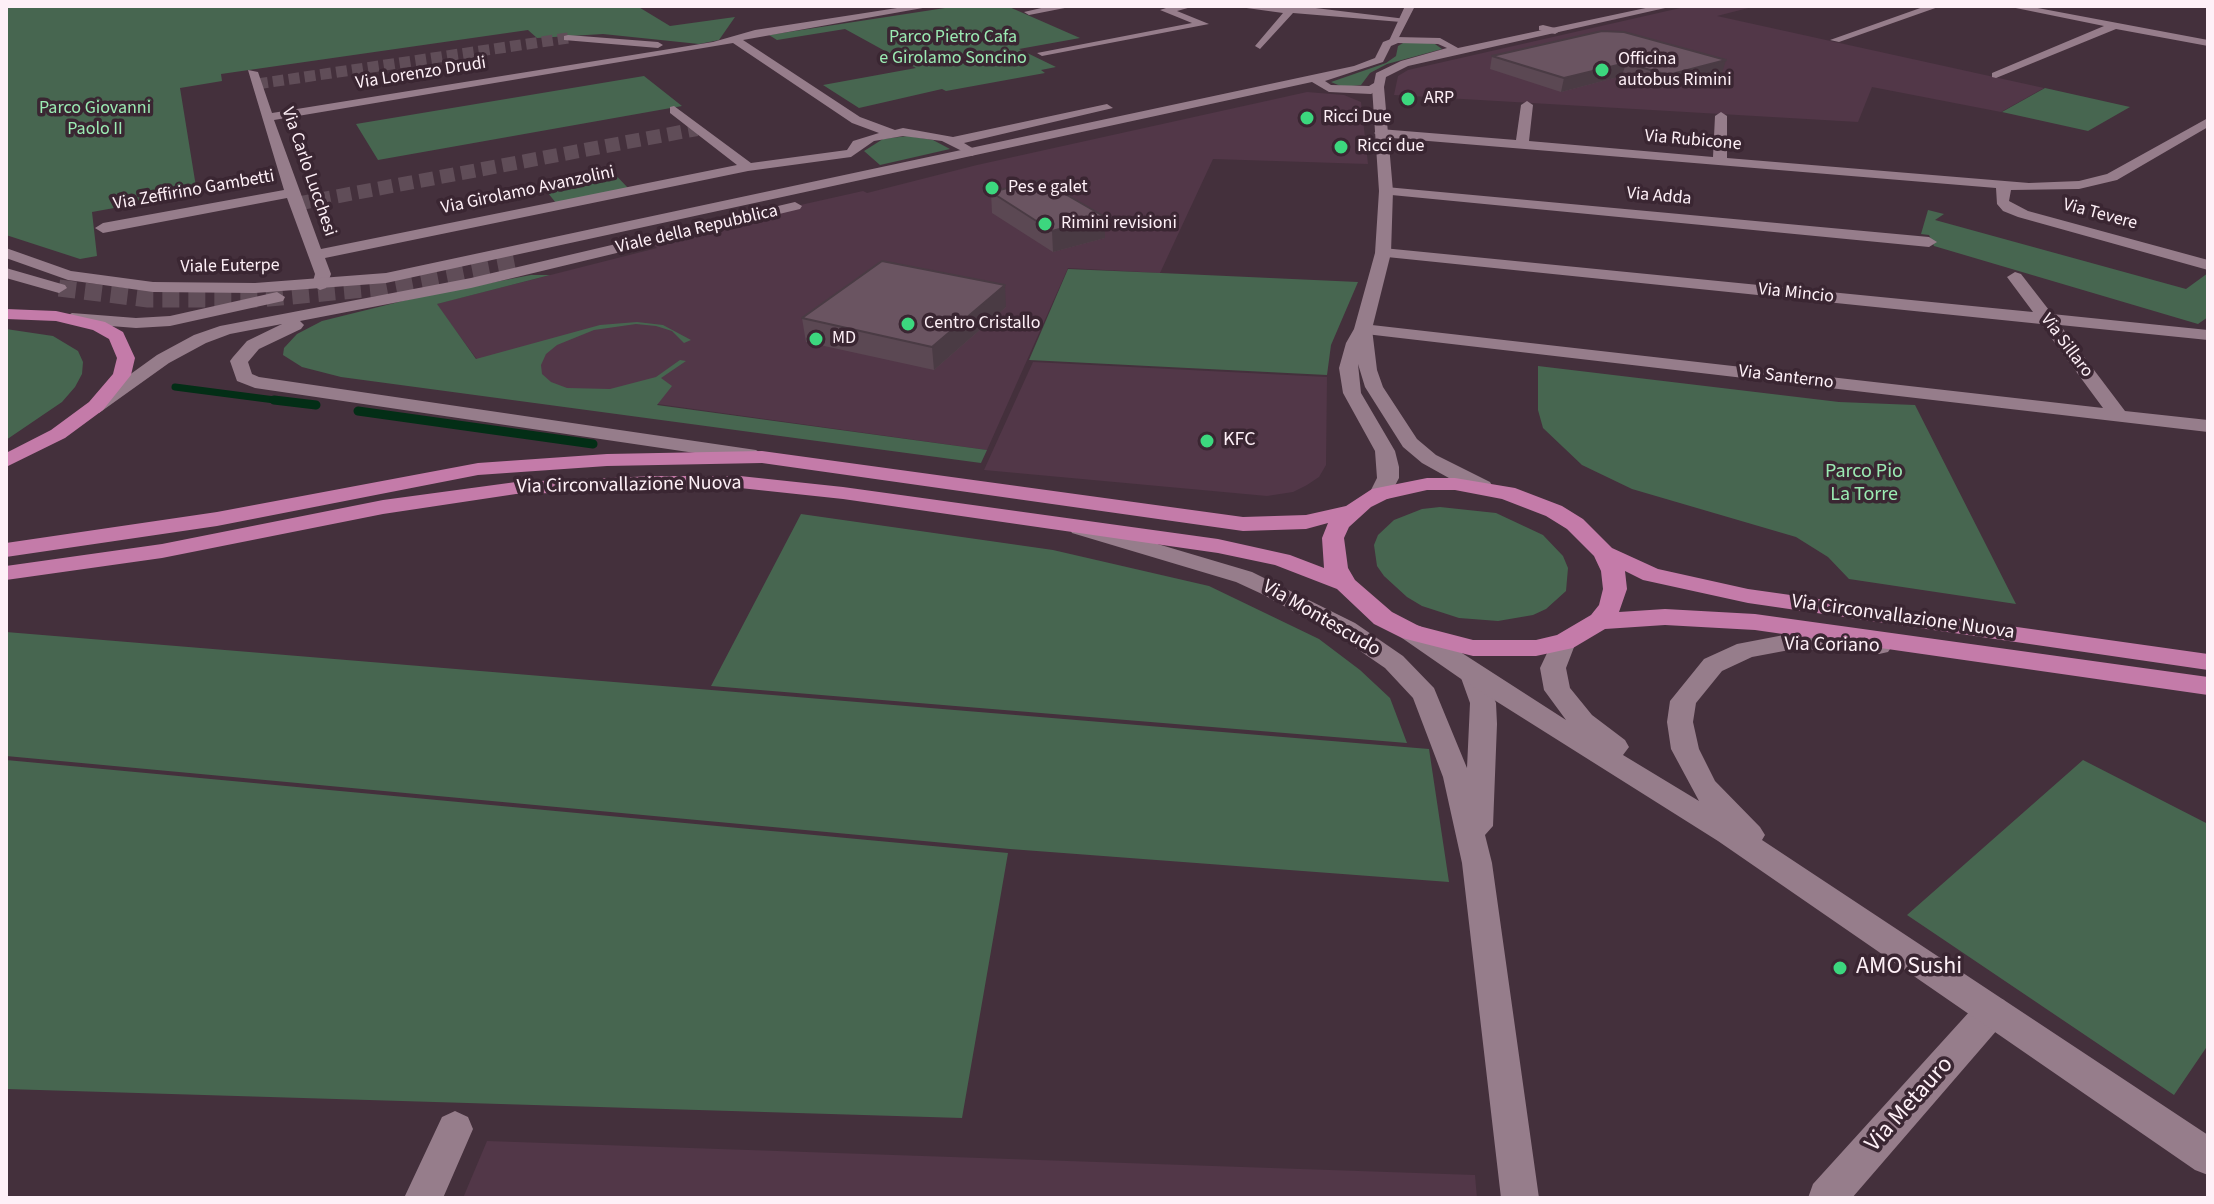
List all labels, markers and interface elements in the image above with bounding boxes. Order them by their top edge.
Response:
park label: Parco Pietro Cafa e Girolamo Soncino [879,27,1027,70]
place label: Officina autobus Rimini [1618,49,1732,92]
street label: Via Lorenzo Drudi [354,53,488,95]
marker: Officina autobus Rimini [1593,61,1611,79]
place label: ARP [1424,88,1454,110]
marker: ARP [1399,90,1417,108]
park label: Parco Giovanni Paolo II [39,98,151,140]
street label: Via Carlo Lucchesi [276,105,340,239]
place label: Ricci Due [1323,107,1392,129]
marker: Ricci Due [1298,109,1316,127]
street label: Via Rubicone [1644,126,1742,156]
place label: Ricci due [1357,136,1424,158]
marker: Ricci due [1332,138,1350,156]
street label: Via Girolamo Avanzolini [439,162,617,220]
street label: Via Zeffirino Gambetti [112,166,276,216]
place label: Pes e galet [1008,177,1088,199]
marker: Pes e galet [983,179,1001,197]
street label: Via Adda [1626,183,1692,211]
street label: Via Tevere [2060,195,2140,235]
street label: Viale della Repubblica [614,201,780,259]
place label: Rimini revisioni [1061,213,1177,235]
marker: Rimini revisioni [1036,215,1054,233]
street label: Viale Euterpe [180,255,280,279]
street label: Via Mincio [1757,279,1835,309]
street label: Via Sillaro [2035,310,2097,382]
place label: Centro Cristallo [924,313,1040,335]
marker: Centro Cristallo [899,315,917,333]
place label: MD [832,328,856,350]
marker: MD [807,330,825,348]
street label: Via Santerno [1737,361,1835,395]
place label: KFC [1223,429,1256,453]
marker: KFC [1198,432,1216,450]
park label: Parco Pio La Torre [1825,461,1903,508]
street label: Via Circonvallazione Nuova [516,472,742,500]
street label: Via Montescudo [1258,576,1384,662]
street label: Via Circonvallazione Nuova [1790,590,2016,646]
street label: Via Coriano [1784,633,1880,659]
place label: AMO Sushi [1856,954,1962,982]
marker: AMO Sushi [1831,959,1849,977]
street label: Via Metauro [1860,1051,1960,1159]

